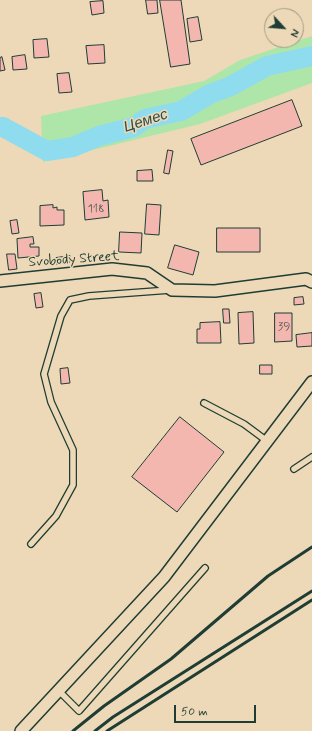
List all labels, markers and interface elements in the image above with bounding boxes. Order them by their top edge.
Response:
north arrow [264,8,304,48]
text: N [286,26,302,39]
water label: Цемес [122,106,170,138]
house number: 118 [87,202,105,216]
street label: Svobody Street [28,248,120,272]
house number: 39 [278,320,290,334]
scale bar [176,697,258,723]
text: 50 m [181,704,208,720]

